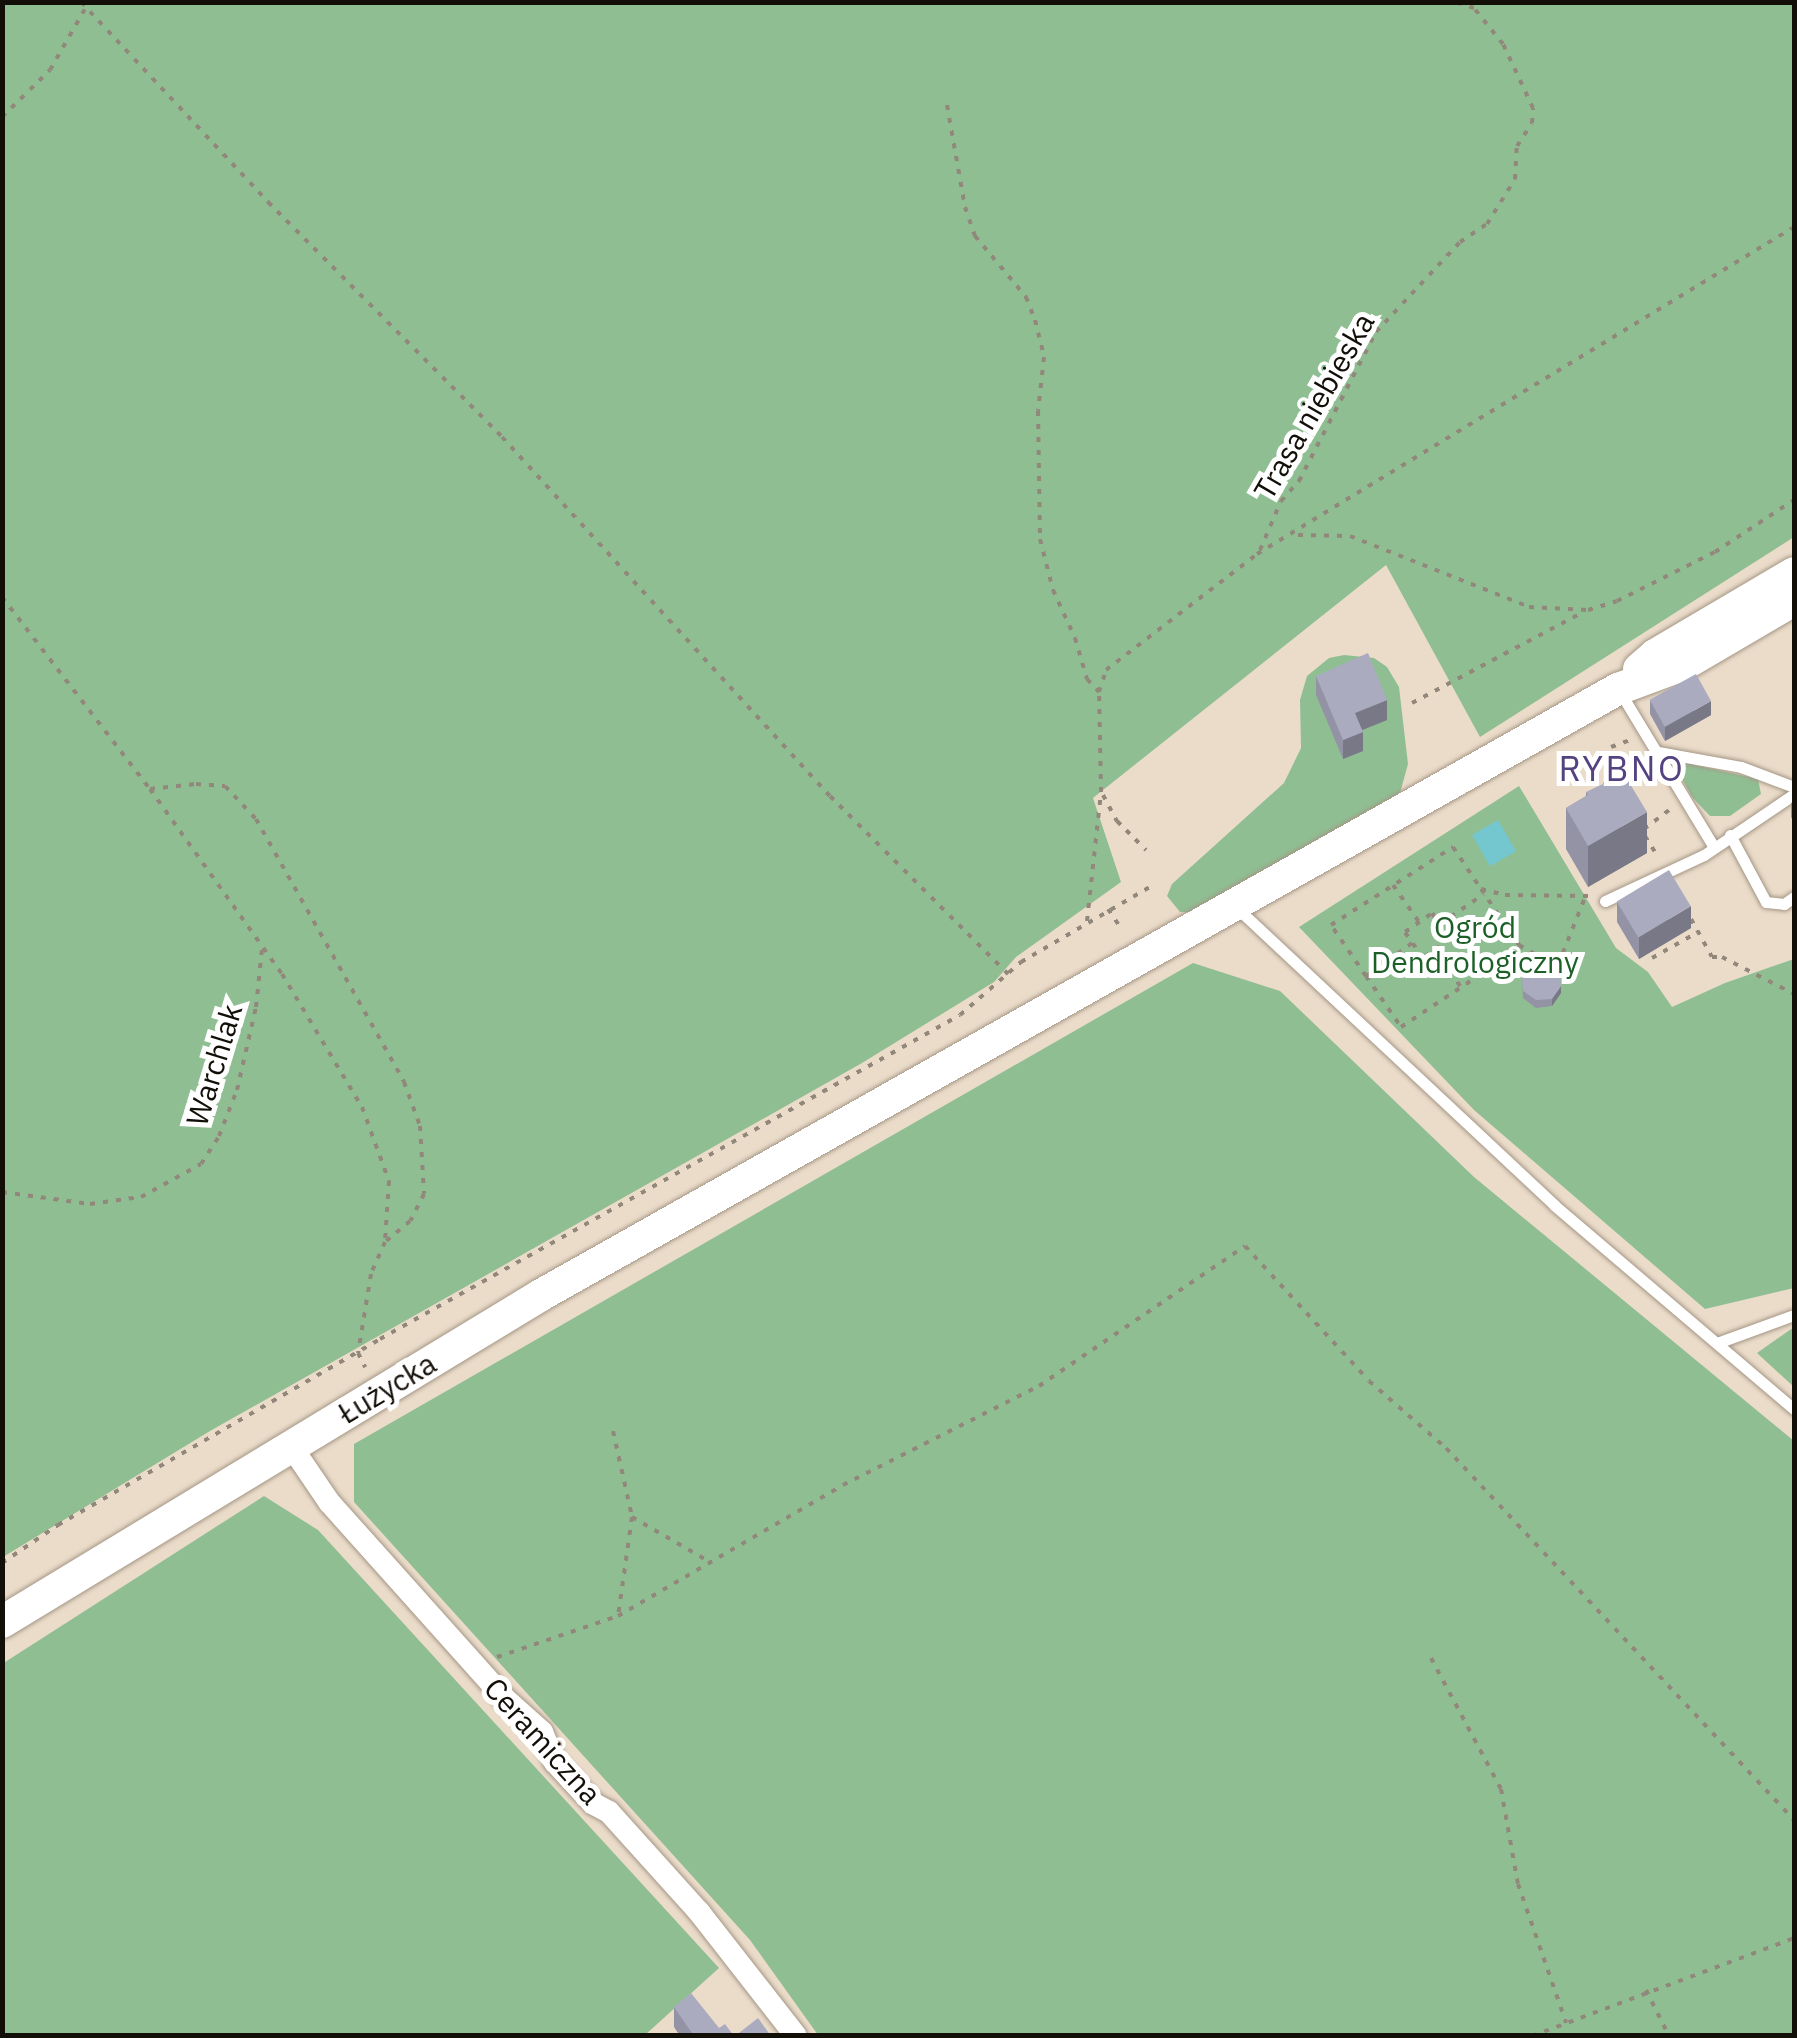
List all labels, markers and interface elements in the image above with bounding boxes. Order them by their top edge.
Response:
street label: Trasa niebieska [1246,306,1382,506]
district label: RYBNO [1559,747,1685,789]
park label: Ogród Dendrologiczny [1371,909,1579,980]
street label: Warchlak [178,1000,250,1130]
street label: Łużycka [332,1345,442,1431]
street label: Ceramiczna [477,1670,609,1812]

